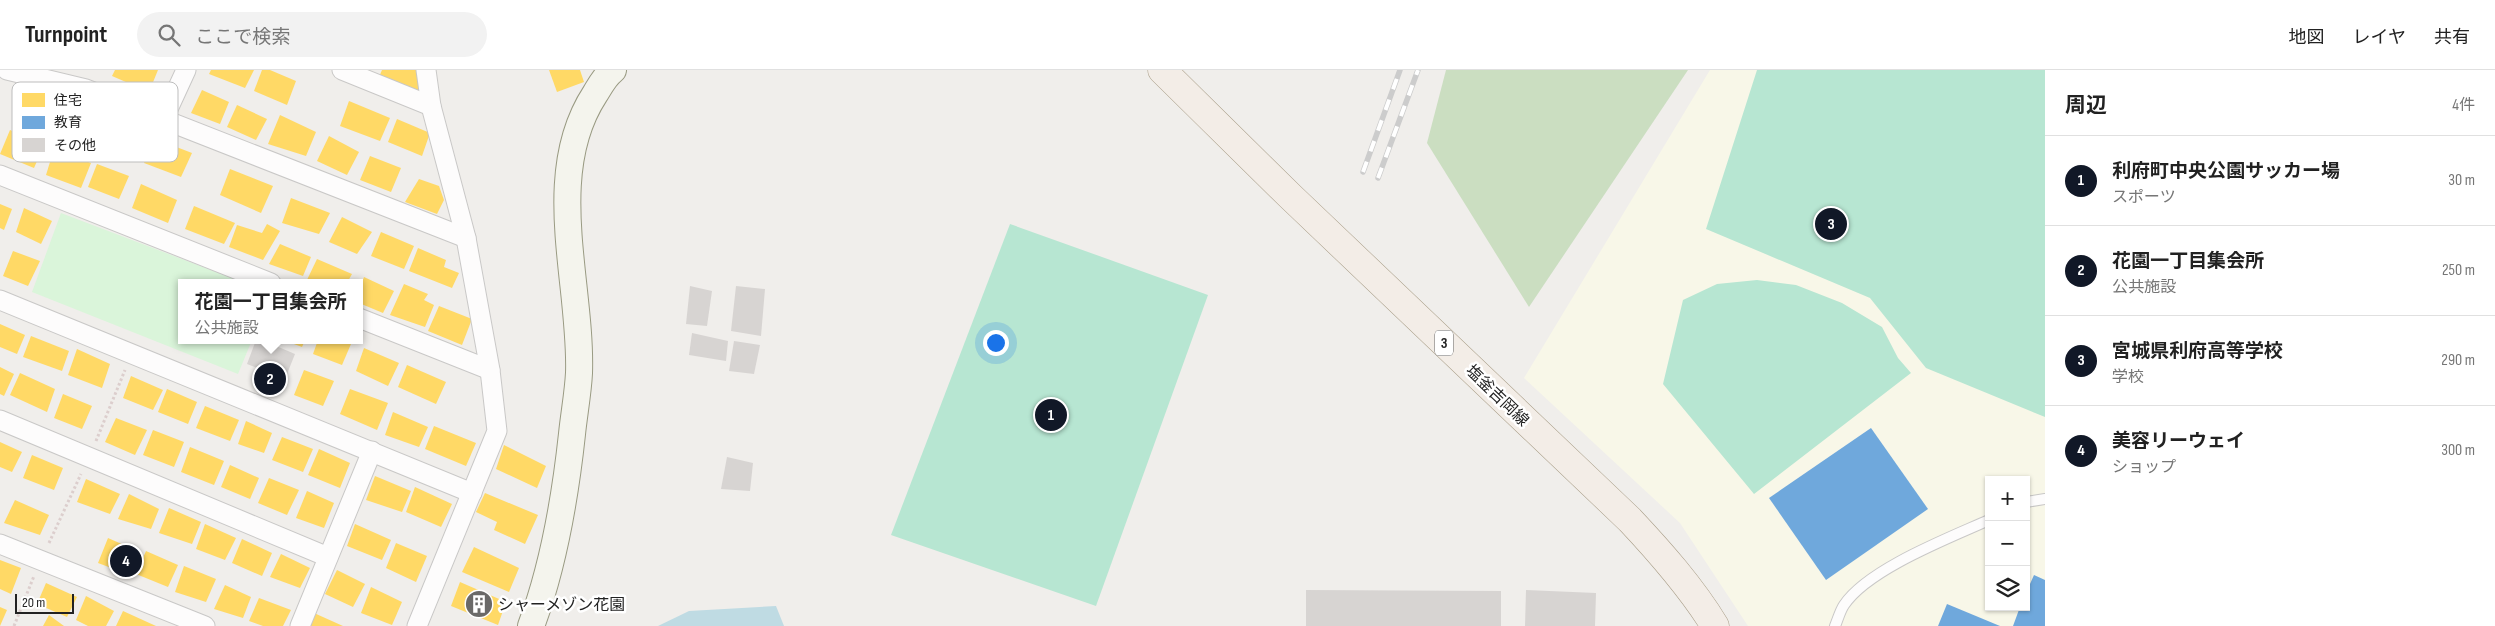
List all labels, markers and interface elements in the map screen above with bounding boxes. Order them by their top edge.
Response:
search box [137,12,487,57]
text: Turnpoint [25,20,107,49]
icon: search [155,21,183,49]
text: ここで検索 [195,26,290,49]
text: 地図 [2289,27,2325,48]
text: レイヤ [2353,27,2406,48]
text: 共有 [2434,27,2470,48]
legend [12,82,178,162]
text: 住宅 [54,92,82,109]
text: 周辺 [2065,93,2107,118]
text: 4件 [2452,96,2475,115]
text: 教育 [54,114,82,131]
text: その他 [54,137,96,154]
text: 利府町中央公園サッカー場 [2112,160,2340,183]
text: 1 [2078,171,2084,190]
text: 30 m [2448,171,2475,190]
text: スポーツ [2112,188,2176,207]
pin: 3 [1815,205,1847,243]
text: 花園一丁目集会所 [2112,250,2264,273]
text: 2 [2077,261,2085,280]
text: 250 m [2442,261,2475,280]
text: 公共施設 [2112,278,2176,297]
popup [178,279,363,344]
text: 花園一丁目集会所 [194,291,347,314]
text: 公共施設 [194,319,259,338]
your location [983,330,1009,356]
road number: 3 [1435,330,1453,356]
text: 宮城県利府高等学校 [2112,340,2283,363]
text: 3 [2077,351,2085,370]
text: 290 m [2441,351,2475,370]
pin: 2 [254,360,286,398]
street label: 塩釜吉岡線 [1462,361,1532,431]
text: 学校 [2112,368,2144,387]
pin: 1 [1035,396,1067,434]
text: 美容リーウェイ [2112,430,2245,453]
text: 4 [2077,441,2085,460]
text: 300 m [2441,441,2475,460]
text: ショップ [2112,458,2176,477]
map controls [1985,476,2030,611]
button: + [1985,476,2030,521]
button: − [1985,521,2030,566]
pin: 4 [110,542,142,580]
button: layers [1985,566,2030,611]
building icon: シャーメゾン花園 [464,589,494,619]
scale bar [15,591,74,614]
text: 20 m [22,594,45,611]
place label: シャーメゾン花園 [498,596,625,615]

